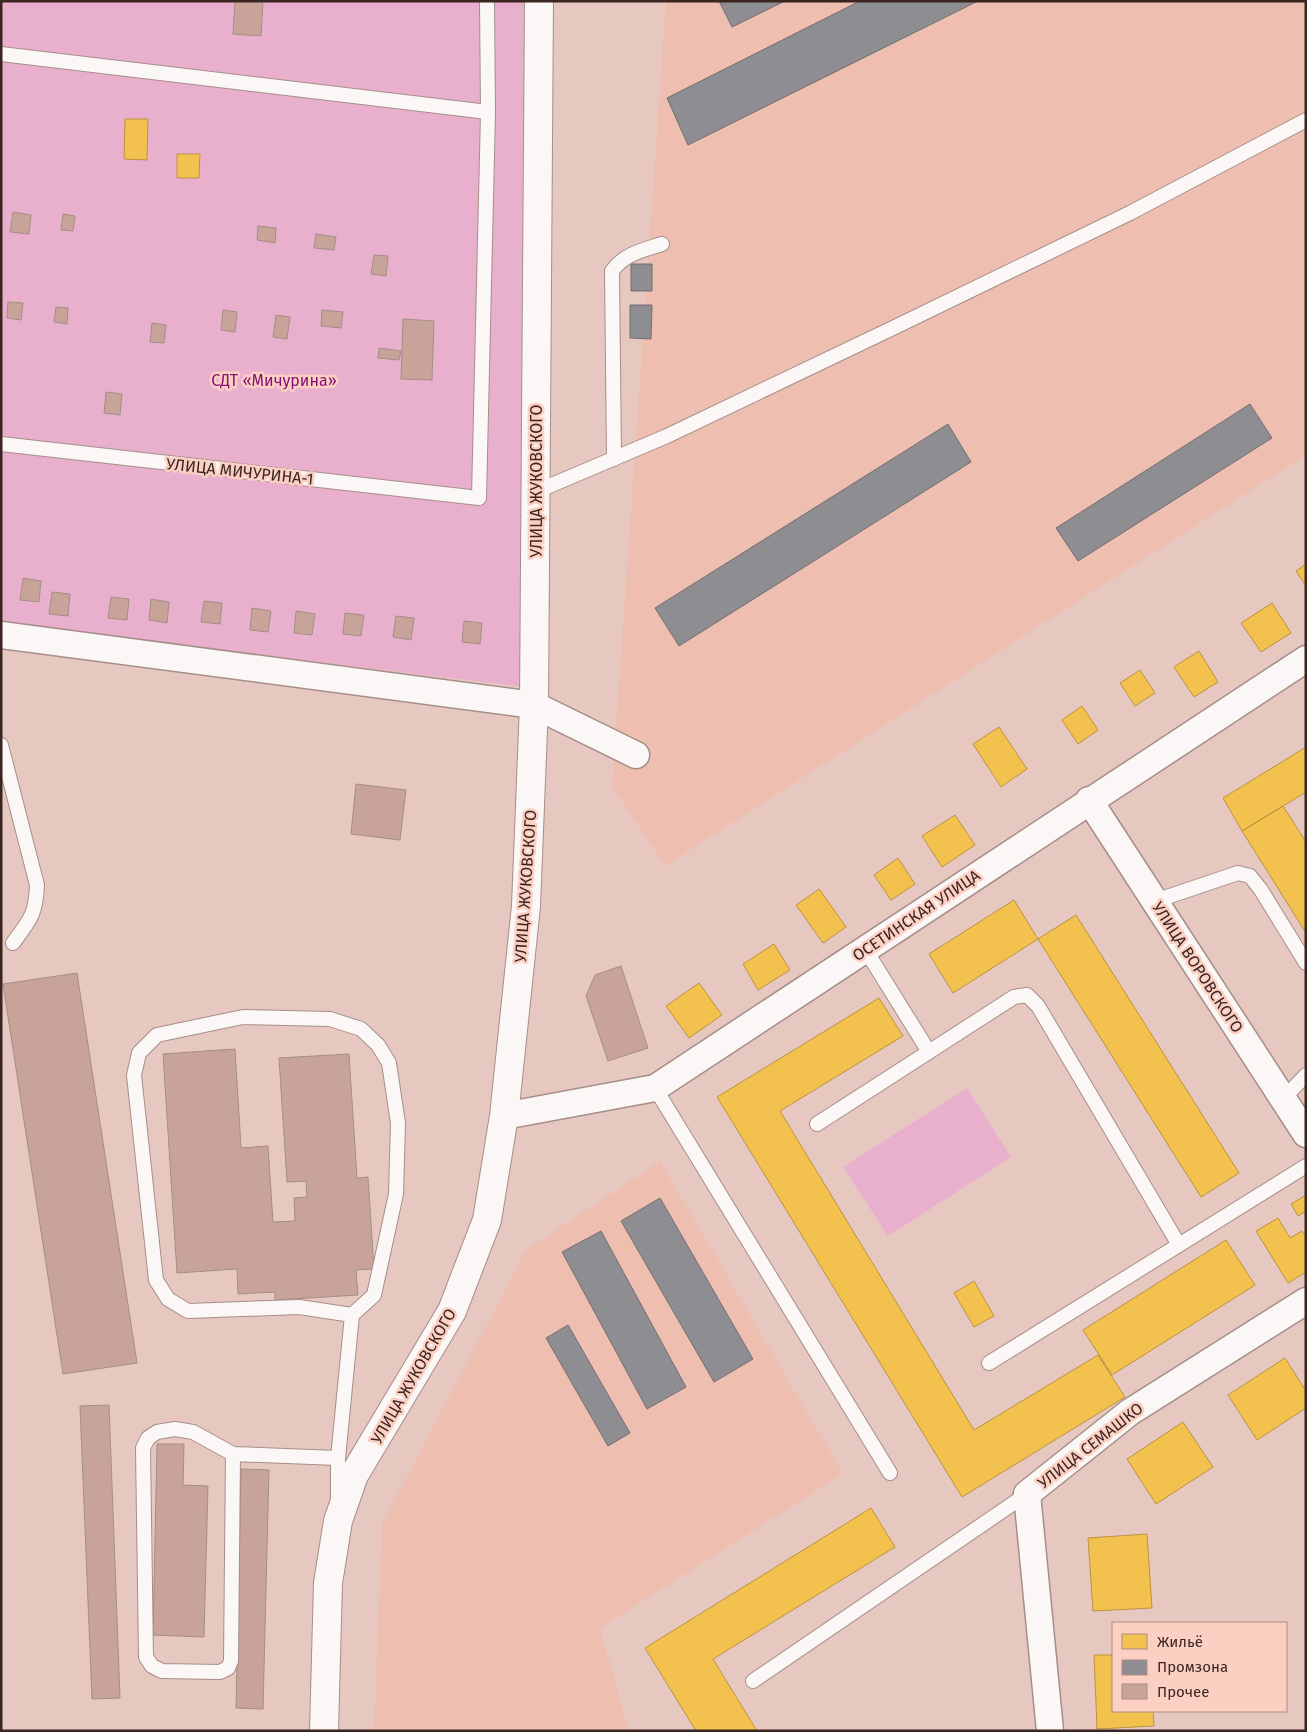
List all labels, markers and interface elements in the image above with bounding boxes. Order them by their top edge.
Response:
park label: СДТ «Мичурина» [211,371,337,390]
street label: УЛИЦА ЖУКОВСКОГО [527,404,546,558]
street label: УЛИЦА МИЧУРИНА-1 [165,454,315,489]
street label: УЛИЦА ЖУКОВСКОГО [511,809,540,963]
street label: ОСЕТИНСКАЯ УЛИЦА [849,865,984,965]
street label: УЛИЦА ВОРОВСКОГО [1148,898,1247,1036]
street label: УЛИЦА ЖУКОВСКОГО [367,1305,460,1447]
street label: УЛИЦА СЕМАШКО [1034,1399,1147,1492]
legend [1112,1622,1287,1712]
text: Жильё [1157,1633,1203,1651]
text: Промзона [1157,1658,1228,1676]
text: Прочее [1157,1683,1209,1701]

